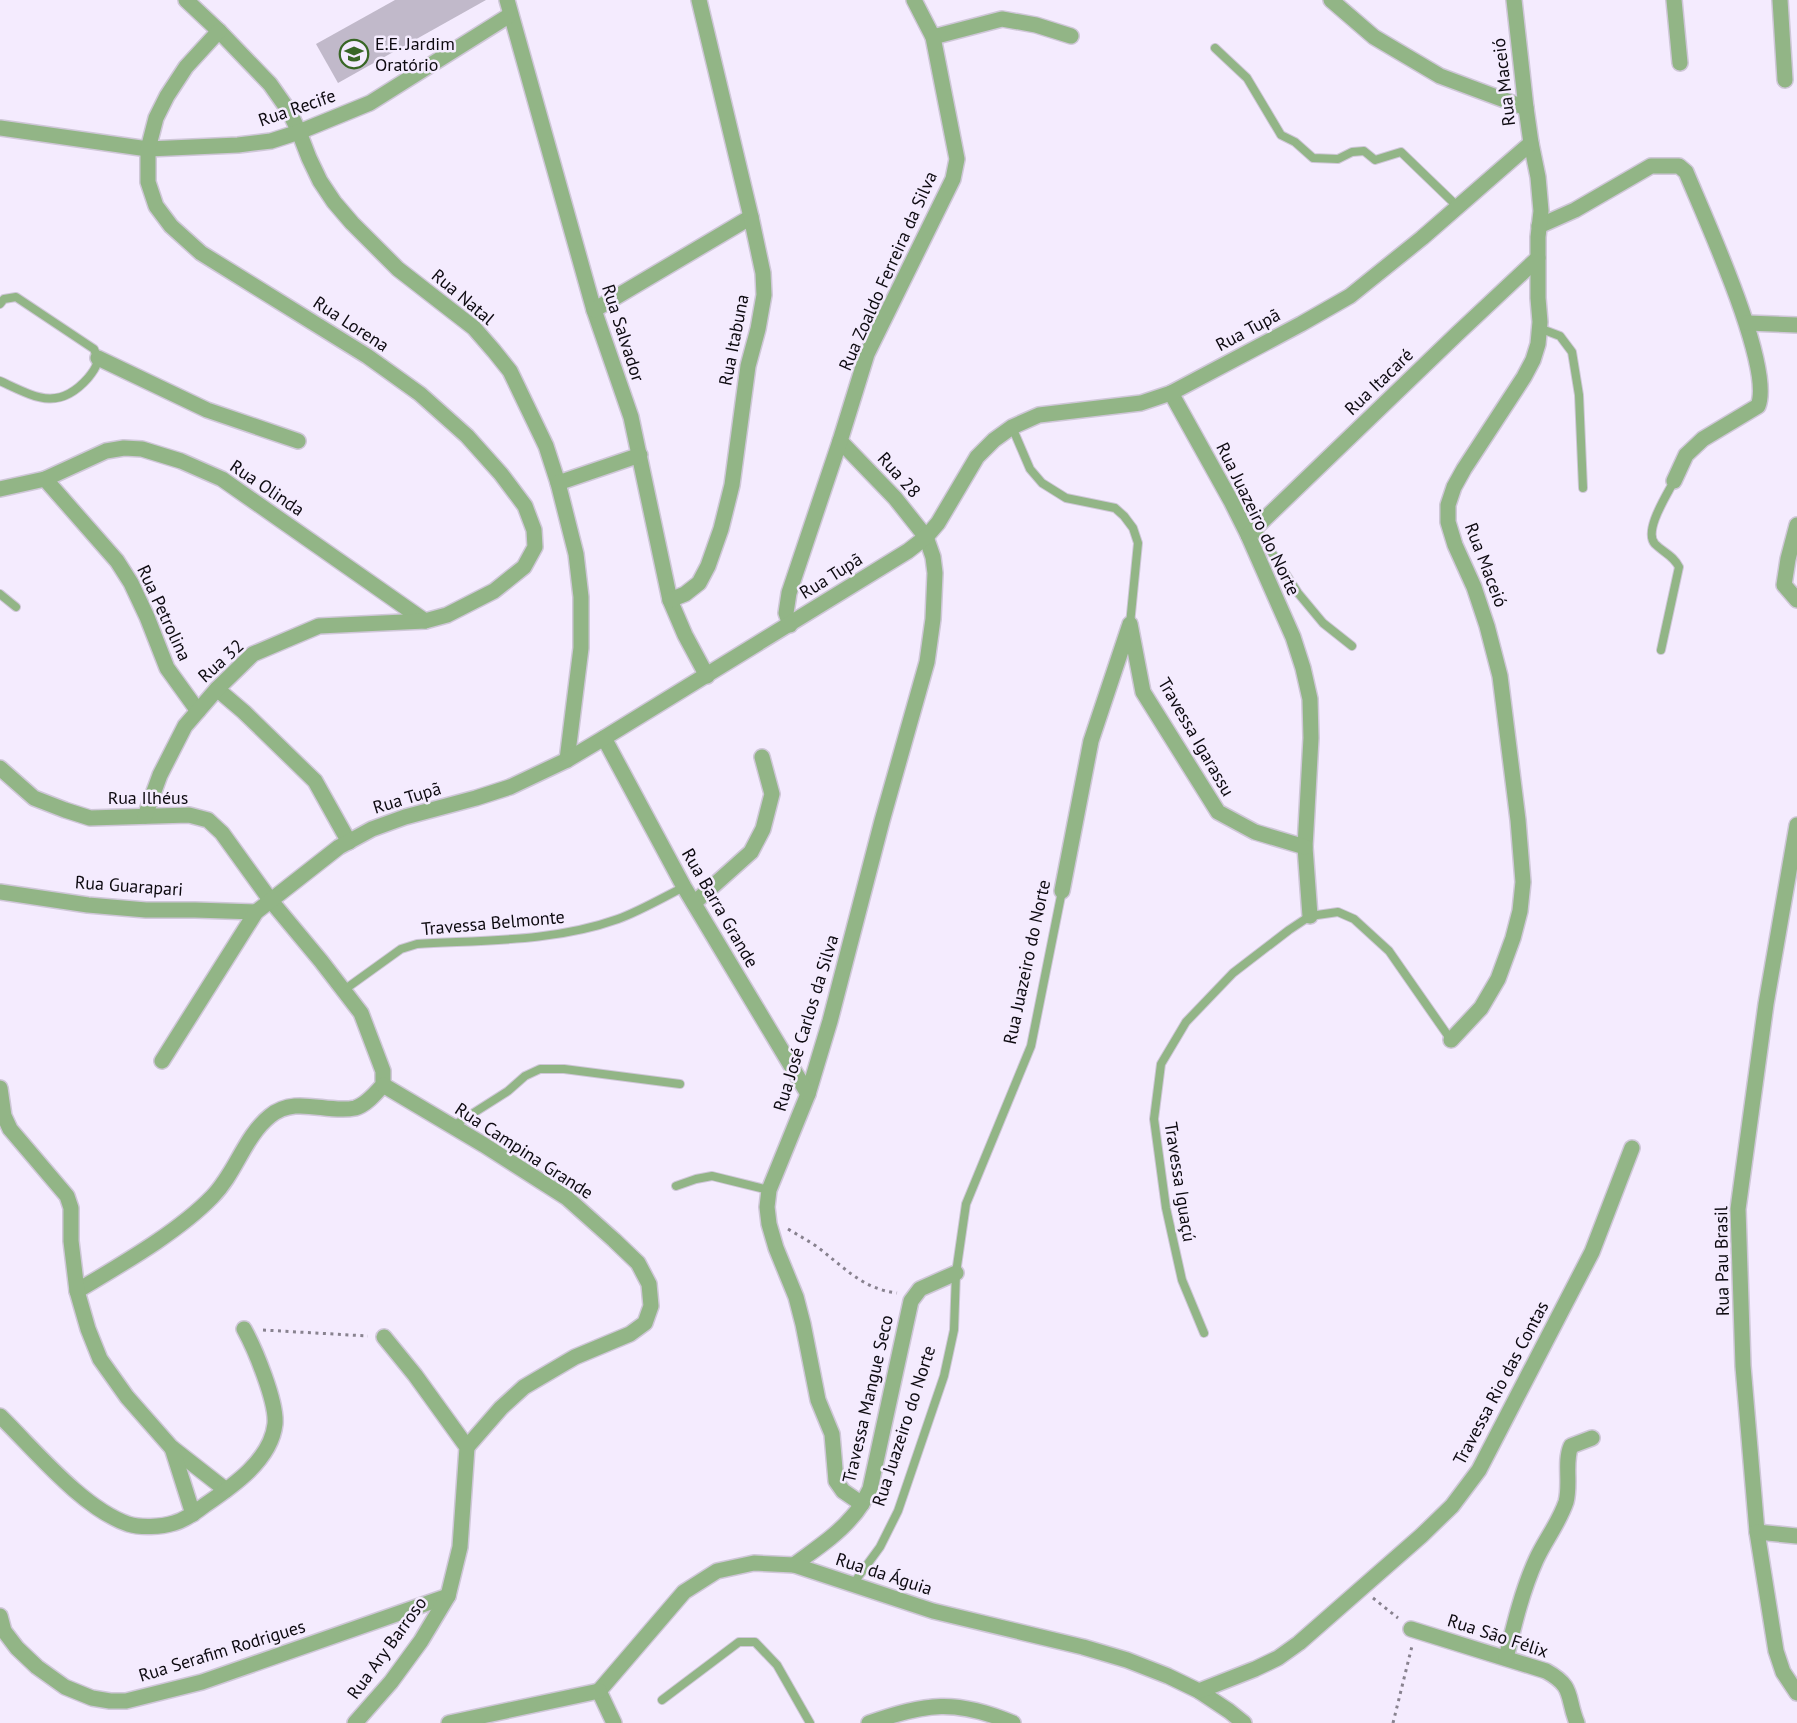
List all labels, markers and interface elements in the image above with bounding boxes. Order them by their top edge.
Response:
place label: E.E. Jardim Oratório [375,32,455,76]
street label: Rua Maceió [1487,37,1520,127]
school or university icon: E.E. Jardim Oratório [338,38,370,70]
street label: Rua Recife [255,84,339,131]
street label: Rua Zoaldo Ferreira da Silva [833,168,942,374]
street label: Rua Natal [427,264,500,330]
street label: Rua Salvador [597,281,650,384]
street label: Rua Lorena [309,291,394,357]
street label: Rua Itabuna [713,292,754,387]
street label: Rua Tupã [1212,303,1284,356]
street label: Rua Itacaré [1340,343,1418,420]
street label: Rua Juazeiro do Norte [1211,438,1306,599]
street label: Rua 28 [873,447,926,502]
street label: Rua Olinda [226,454,309,521]
street label: Rua Maceió [1460,519,1513,610]
street label: Rua Tupã [795,547,866,604]
street label: Rua Petrolina [132,561,197,664]
street label: Rua 32 [193,634,248,687]
street label: Travessa Igarassu [1153,673,1240,800]
street label: Rua Tupã [370,776,444,819]
street label: Rua Ilhéus [108,786,188,809]
street label: Rua Barra Grande [677,844,764,972]
street label: Rua Guarapari [74,870,184,901]
street label: Rua Juazeiro do Norte [998,877,1055,1046]
street label: Travessa Belmonte [420,905,566,940]
street label: Rua José Carlos da Silva [768,932,843,1114]
street label: Rua Campina Grande [451,1097,598,1204]
street label: Travessa Iguaçú [1160,1120,1201,1243]
street label: Rua Pau Brasil [1709,1205,1734,1316]
street label: Travessa Rio das Contas [1448,1297,1554,1469]
street label: Travessa Mangue Seco [837,1313,898,1485]
street label: Rua Juazeiro do Norte [867,1343,940,1509]
street label: Rua da Águia [833,1547,935,1600]
street label: Rua Ary Barroso [342,1592,432,1703]
street label: Rua São Félix [1445,1608,1552,1663]
street label: Rua Serafim Rodrigues [136,1614,308,1687]

